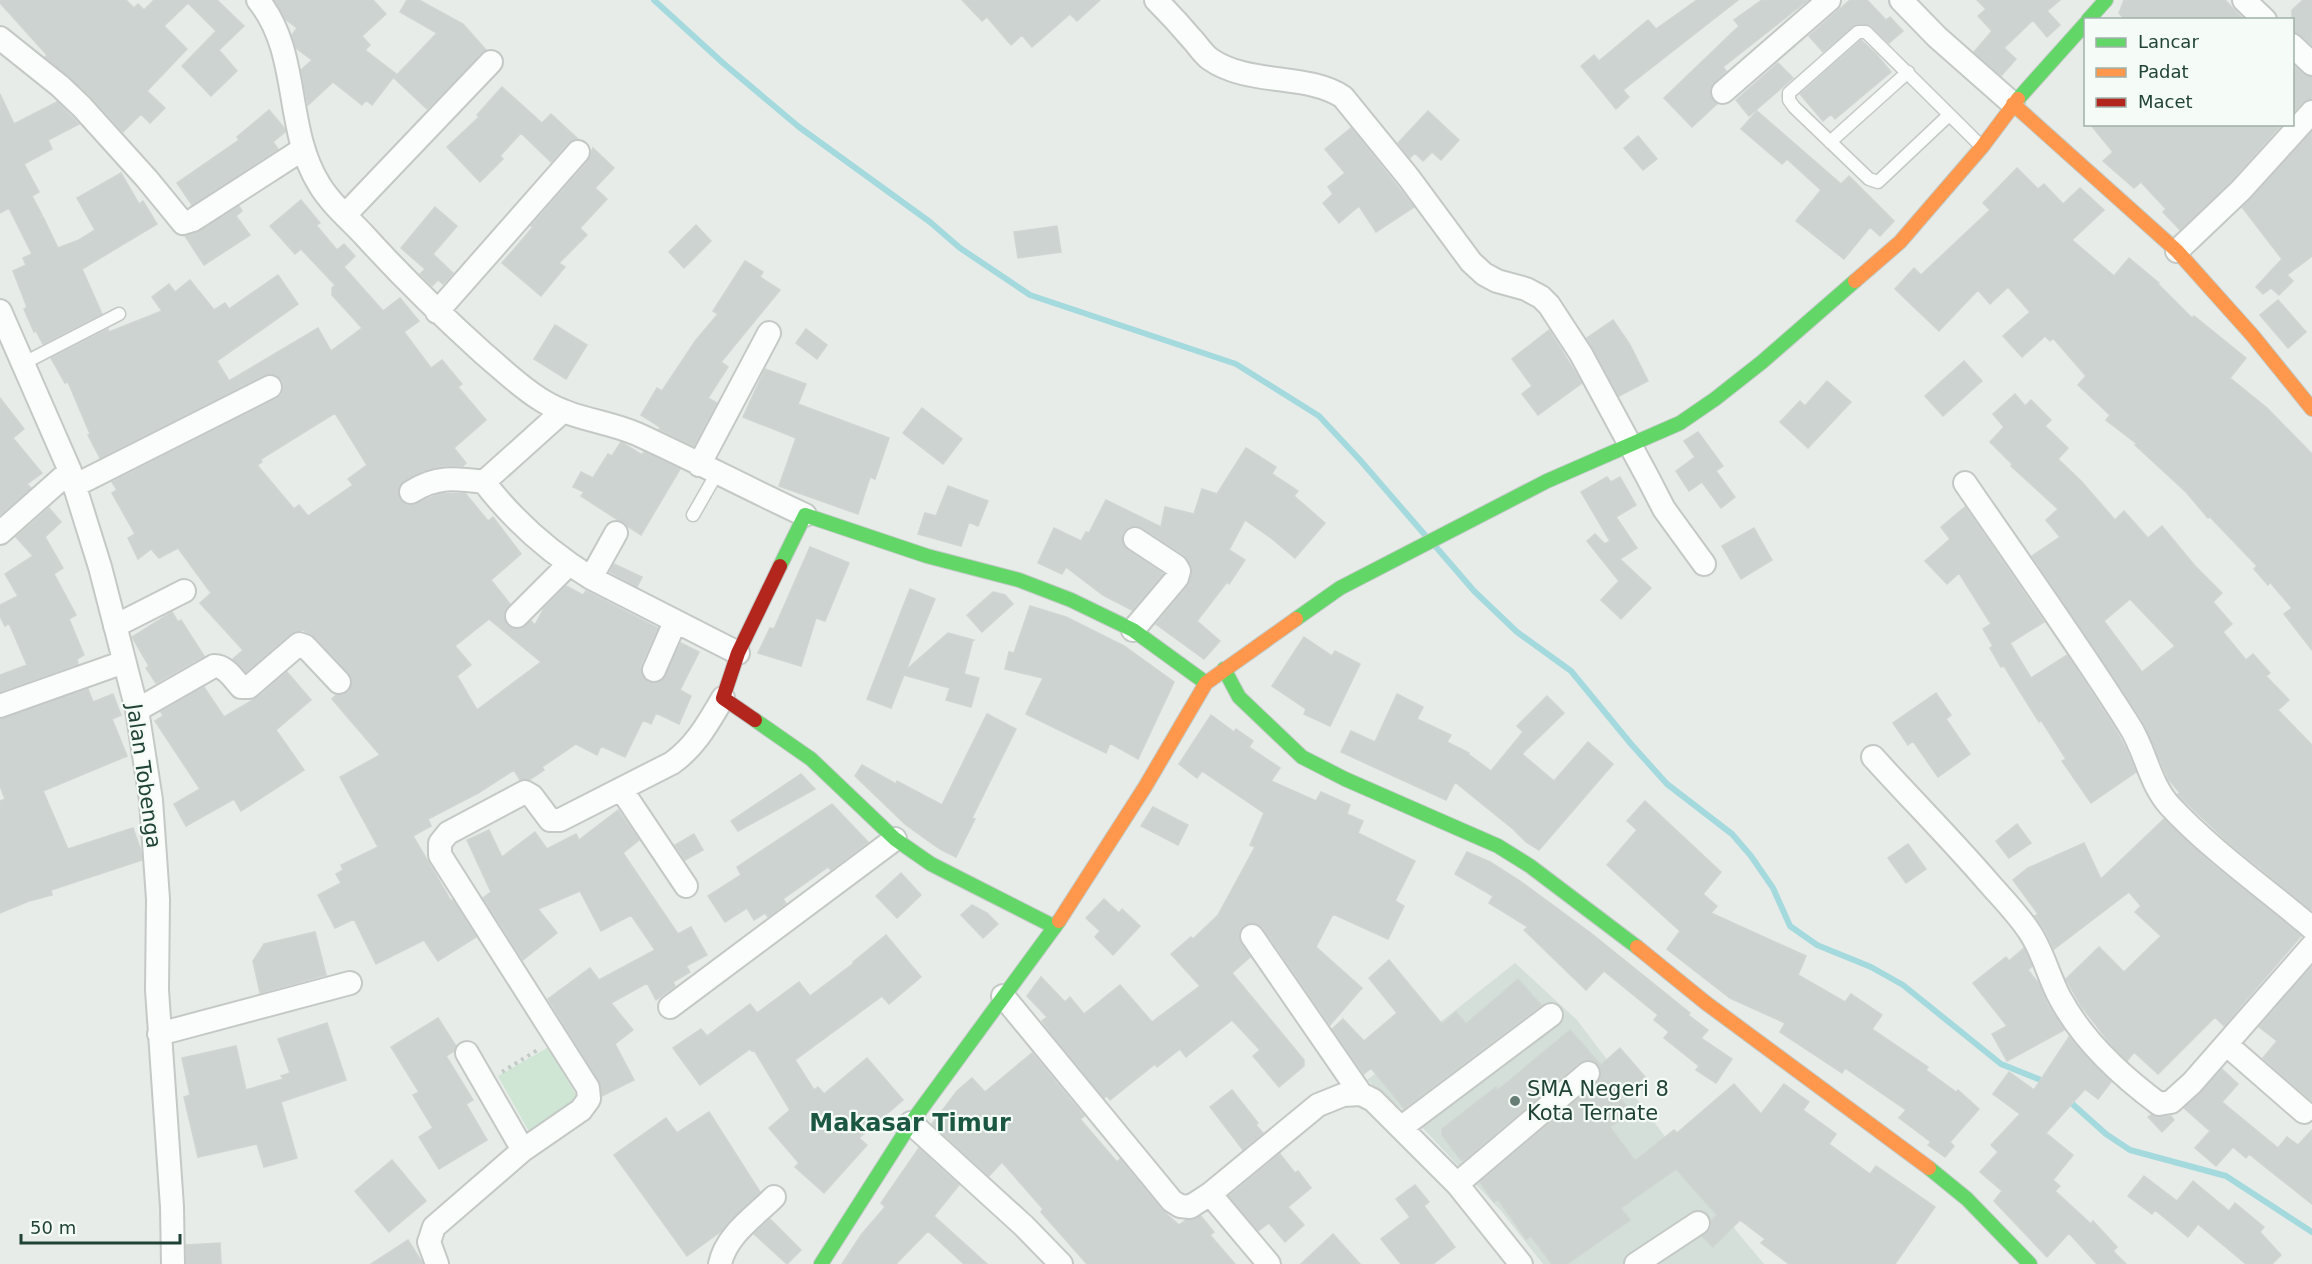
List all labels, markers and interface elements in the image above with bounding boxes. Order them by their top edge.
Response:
legend [2084,18,2294,126]
text: Lancar [2138,31,2199,52]
text: Padat [2138,61,2189,82]
text: Macet [2138,91,2193,112]
street label: Jalan Tobenga [122,700,166,850]
place label: SMA Negeri 8 Kota Ternate [1527,1077,1669,1125]
marker: SMA Negeri 8 Kota Ternate [1508,1094,1522,1108]
district label: Makasar Timur [809,1109,1011,1137]
scale bar [21,1207,180,1245]
text: 50 m [30,1217,76,1238]

